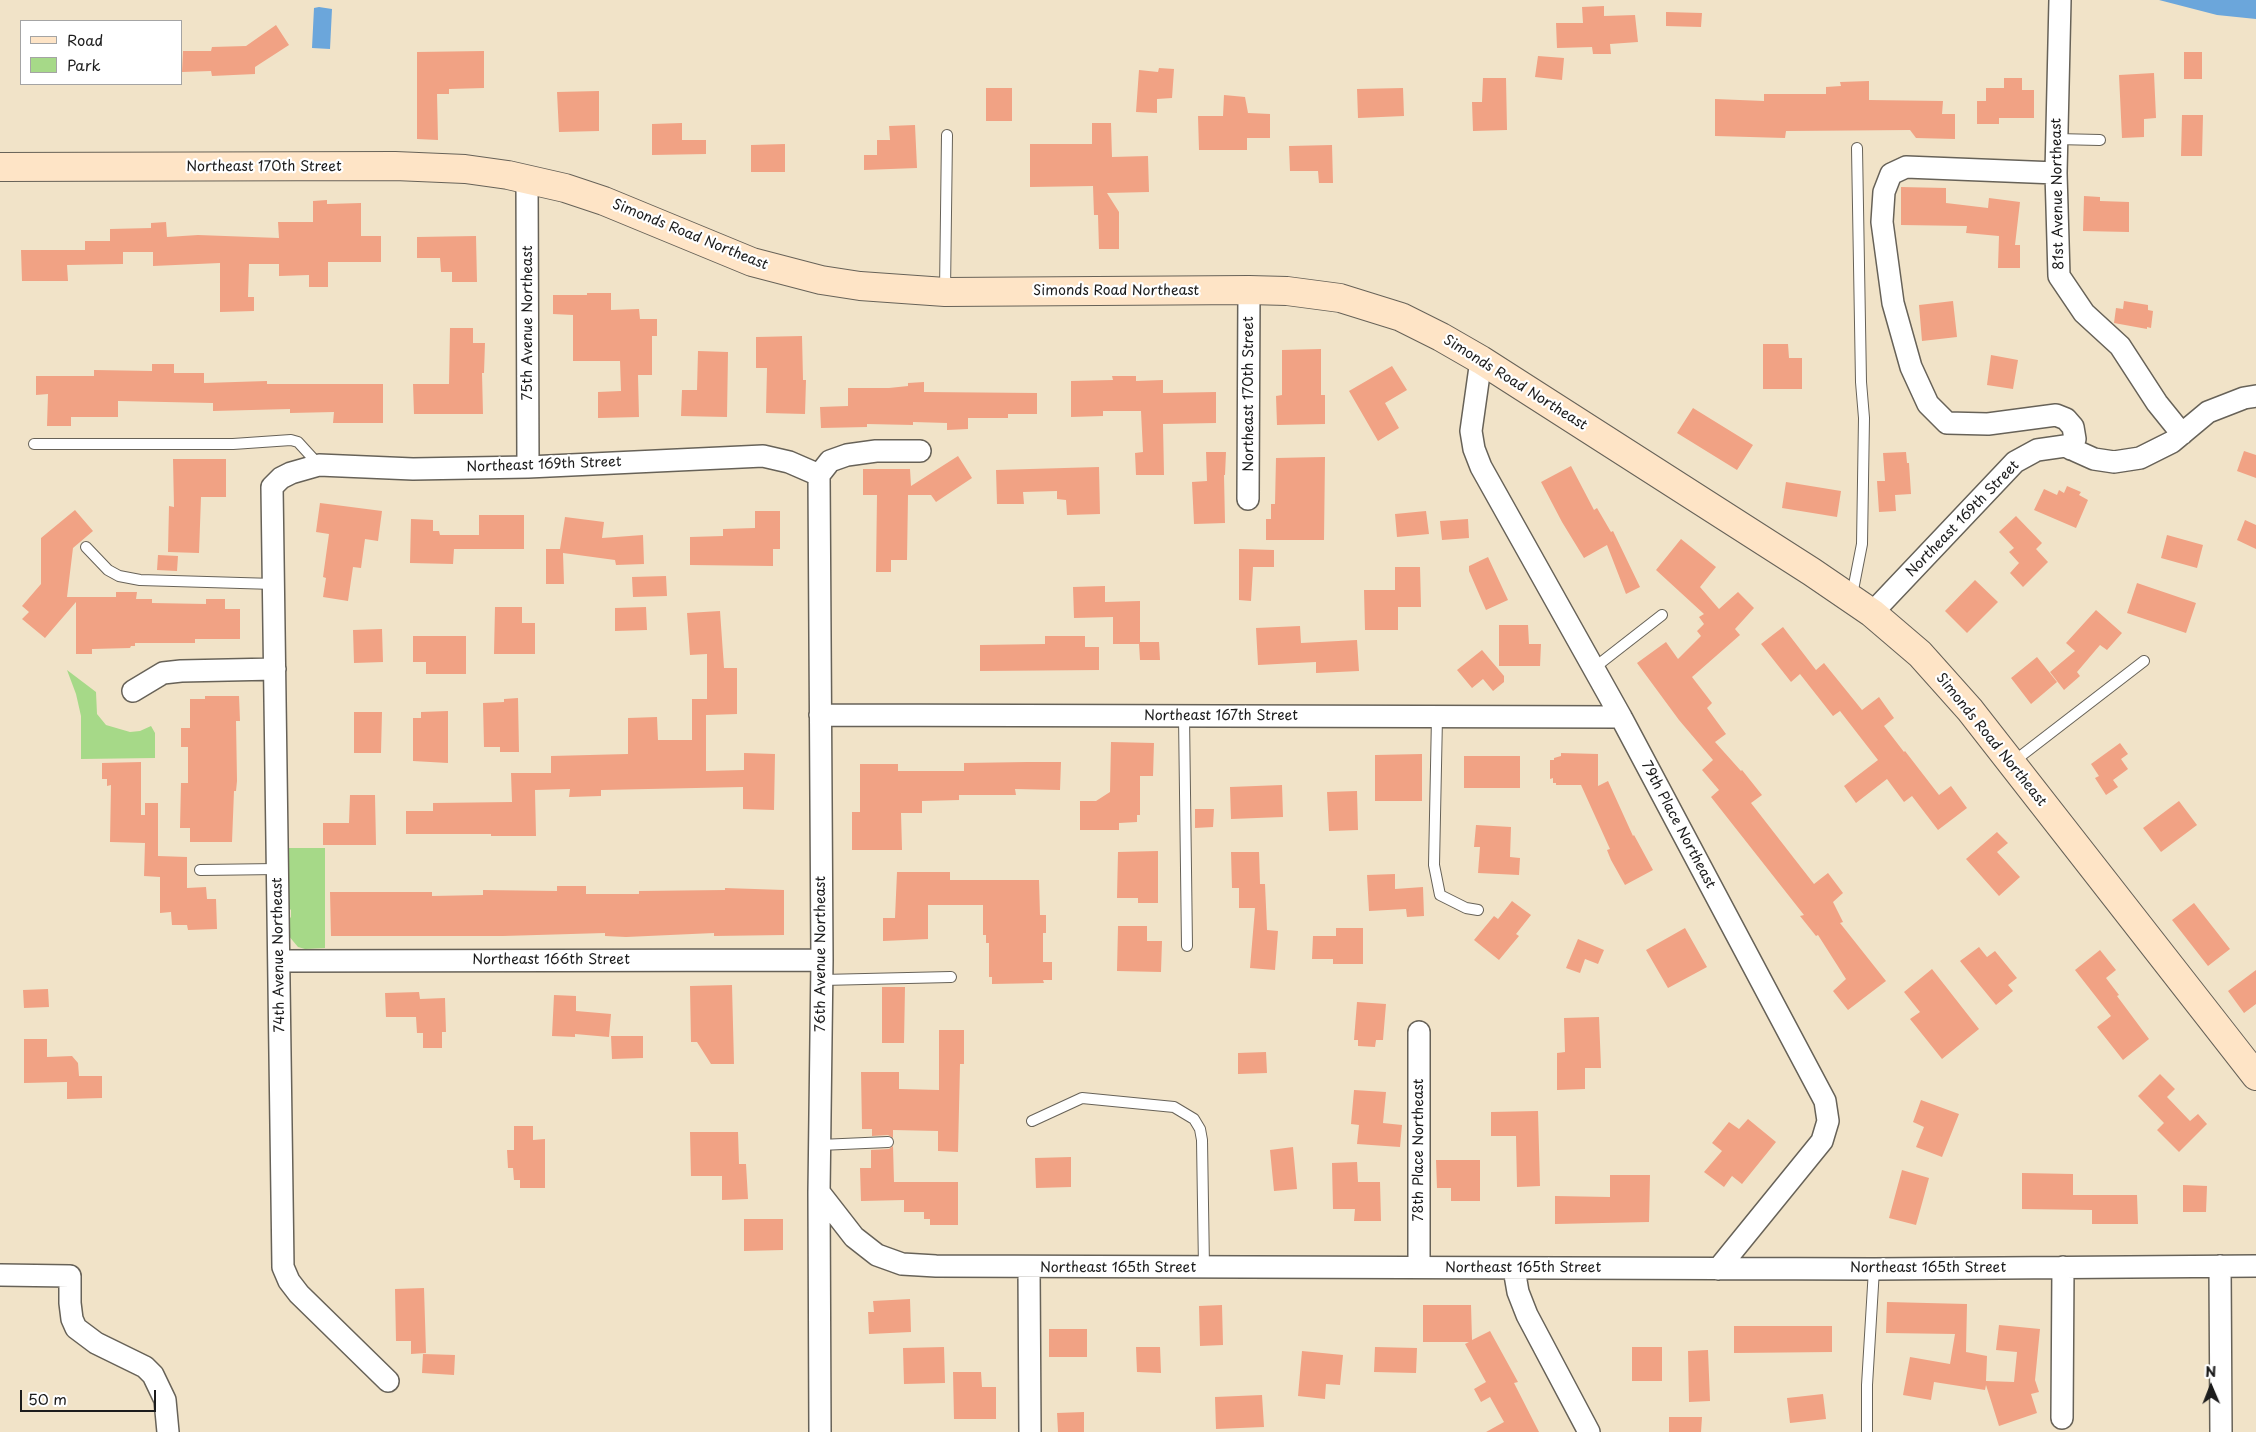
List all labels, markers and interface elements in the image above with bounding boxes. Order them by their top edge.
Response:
legend [20,20,182,85]
text: Road [67,28,103,51]
text: Park [67,53,101,76]
street label: 81st Avenue Northeast [2048,118,2068,270]
street label: Northeast 170th Street [186,159,342,175]
street label: Simonds Road Northeast [610,196,770,274]
street label: 75th Avenue Northeast [520,246,536,400]
street label: Simonds Road Northeast [1033,283,1199,299]
street label: Northeast 170th Street [1241,316,1257,472]
street label: Simonds Road Northeast [1440,332,1590,434]
street label: Northeast 169th Street [466,454,622,476]
street label: Northeast 169th Street [1903,457,2023,581]
street label: Simonds Road Northeast [1932,670,2050,810]
street label: Northeast 167th Street [1144,708,1298,724]
street label: 79th Place Northeast [1637,758,1719,892]
street label: 76th Avenue Northeast [813,876,829,1032]
street label: 74th Avenue Northeast [269,877,289,1033]
street label: Northeast 166th Street [472,952,630,968]
street label: 78th Place Northeast [1411,1079,1427,1221]
street label: Northeast 165th Street [1040,1260,1196,1276]
street label: Northeast 165th Street [1445,1260,1601,1276]
street label: Northeast 165th Street [1850,1260,2006,1276]
text: N [2205,1361,2216,1382]
north arrow [2186,1362,2236,1412]
scale bar [22,1380,159,1412]
text: 50 m [28,1387,67,1410]

